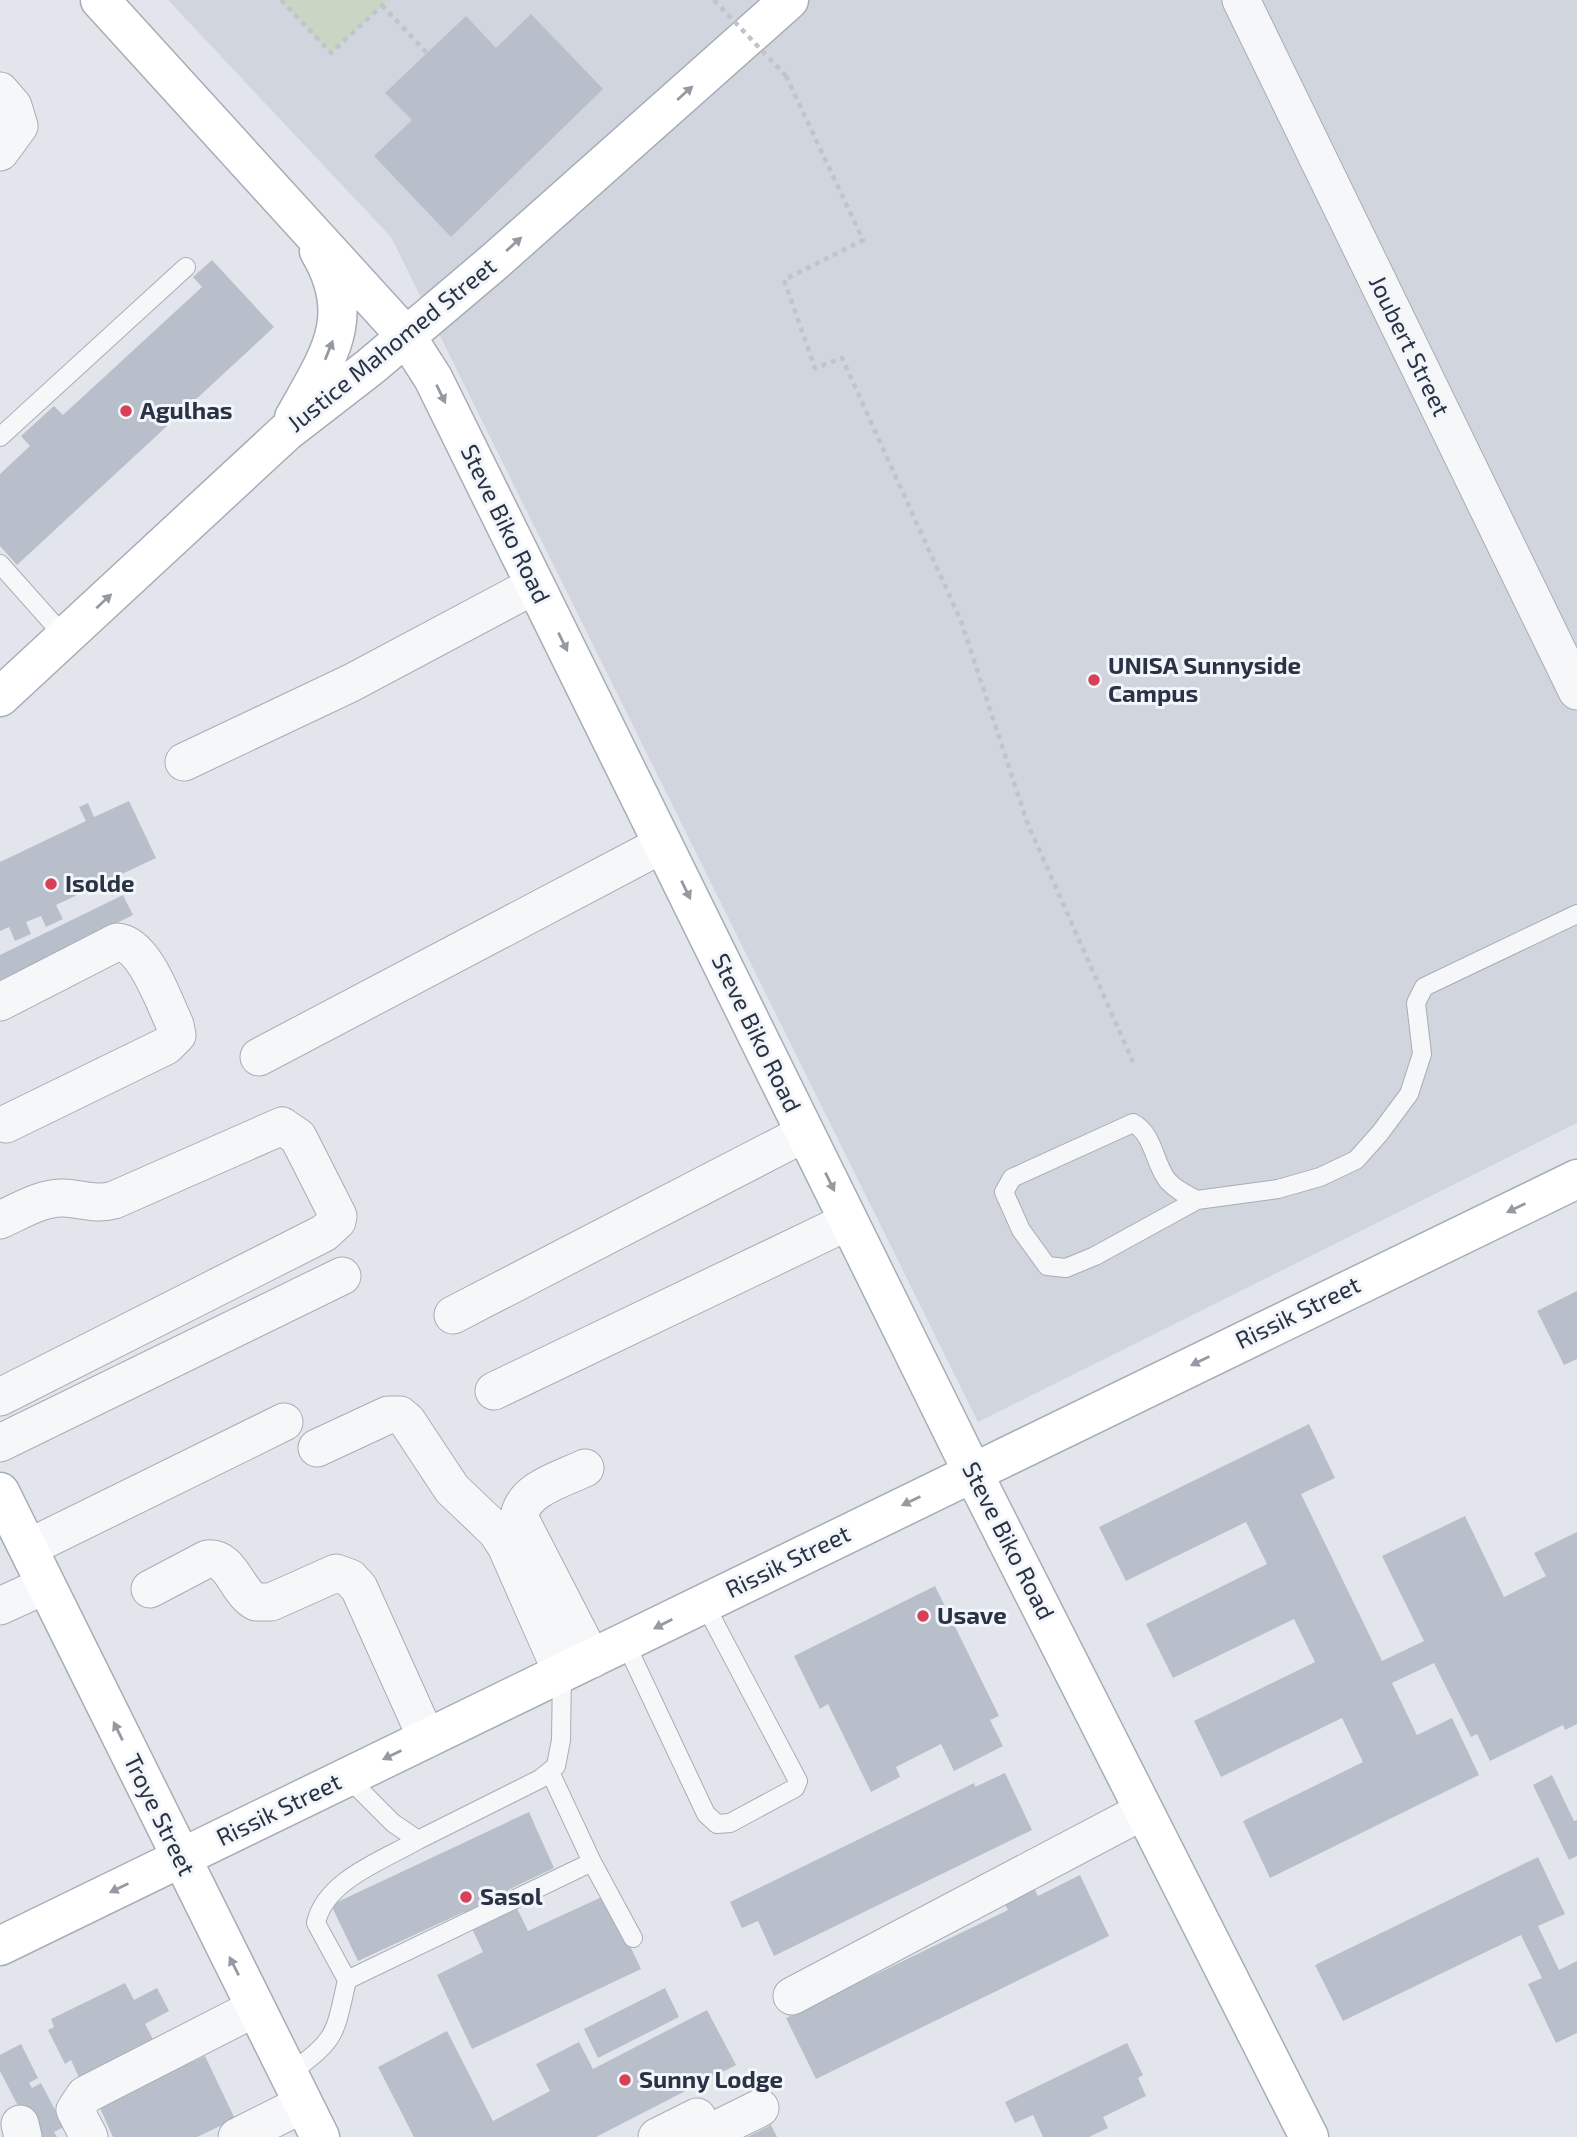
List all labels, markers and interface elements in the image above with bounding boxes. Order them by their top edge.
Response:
one-way arrow [676,86,693,101]
one-way arrow [505,236,523,252]
street label: Justice Mahomed Street [281,251,501,437]
street label: Joubert Street [1364,270,1457,420]
one-way arrow [324,339,335,360]
one-way arrow [436,384,447,404]
place label: Agulhas [140,395,233,424]
marker: Agulhas [118,403,134,419]
street label: Steve Biko Road [455,439,557,607]
one-way arrow [95,593,112,609]
one-way arrow [558,632,569,652]
place label: UNISA Sunnyside Campus [1108,650,1301,707]
marker: UNISA Sunnyside Campus [1086,672,1102,688]
place label: Isolde [65,868,135,897]
marker: Isolde [43,876,59,892]
one-way arrow [680,880,691,900]
street label: Steve Biko Road [706,948,808,1116]
one-way arrow [824,1172,835,1192]
one-way arrow [1506,1203,1526,1214]
street label: Rissik Street [1230,1269,1364,1354]
one-way arrow [1190,1355,1210,1366]
street label: Steve Biko Road [957,1457,1062,1624]
one-way arrow [901,1495,921,1507]
street label: Rissik Street [720,1518,854,1603]
place label: Usave [937,1600,1007,1629]
marker: Usave [915,1608,931,1624]
one-way arrow [653,1618,673,1629]
one-way arrow [112,1721,124,1741]
street label: Troye Street [118,1749,202,1880]
one-way arrow [382,1750,402,1761]
street label: Rissik Street [211,1766,345,1851]
place label: Sasol [480,1881,543,1910]
one-way arrow [109,1883,129,1894]
marker: Sasol [458,1889,474,1905]
one-way arrow [229,1956,240,1976]
place label: Sunny Lodge [639,2064,783,2093]
marker: Sunny Lodge [617,2072,633,2088]

